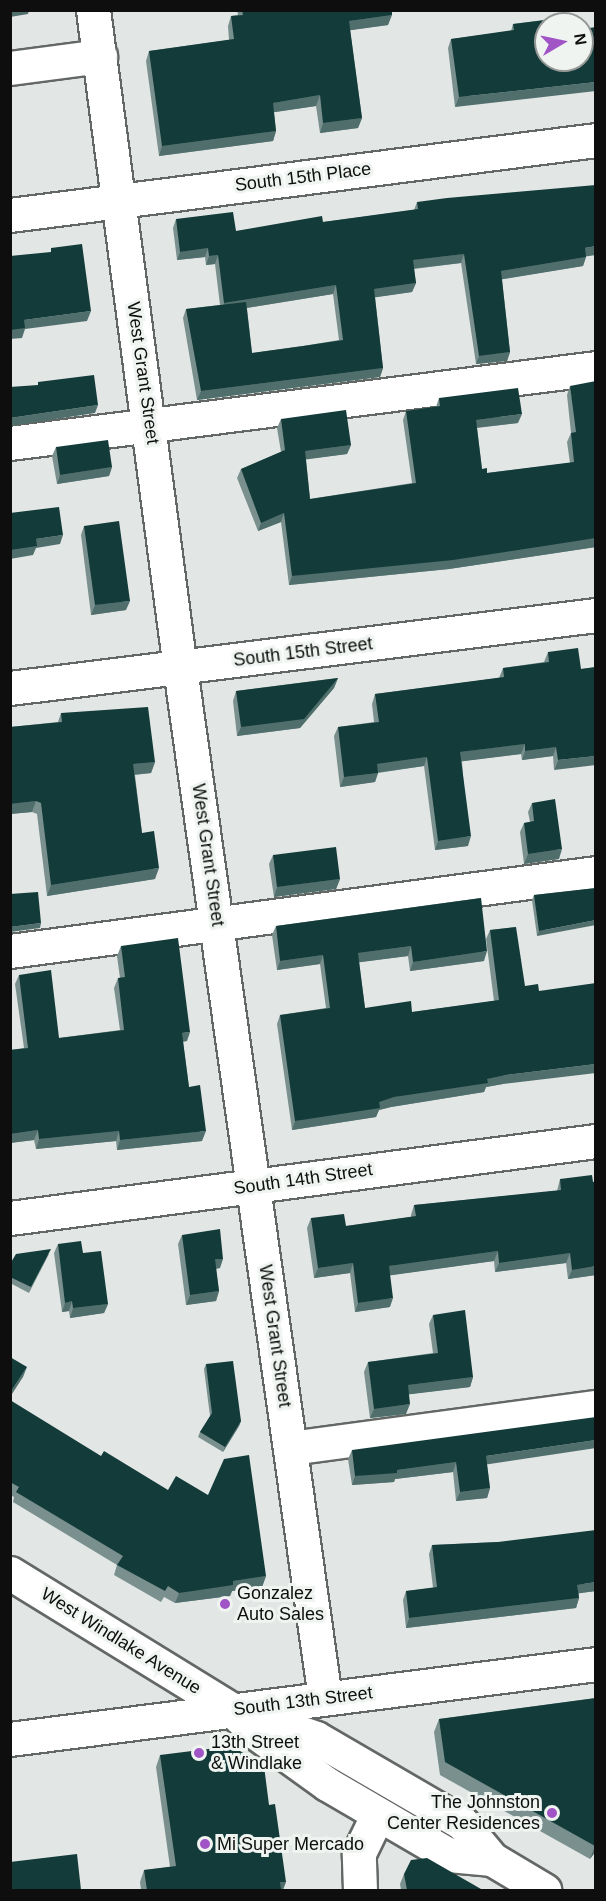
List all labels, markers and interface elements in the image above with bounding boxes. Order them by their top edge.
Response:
north arrow [534,12,594,72]
text: N [571,32,590,46]
street label: South 15th Place [234,158,372,196]
street label: West Grant Street [122,300,164,446]
street label: South 15th Street [232,633,374,671]
street label: West Grant Street [187,782,229,928]
street label: South 14th Street [232,1159,374,1199]
street label: West Grant Street [254,1263,296,1409]
street label: West Windlake Avenue [37,1583,205,1699]
place label: Gonzalez Auto Sales [237,1583,324,1626]
marker: Gonzalez Auto Sales [218,1597,232,1611]
street label: South 13th Street [232,1682,374,1720]
place label: 13th Street & Windlake [211,1732,302,1774]
marker: 13th Street & Windlake [192,1746,206,1760]
place label: The Johnston Center Residences [387,1792,540,1834]
marker: The Johnston Center Residences [545,1806,559,1820]
place label: Mi Super Mercado [217,1833,364,1855]
marker: Mi Super Mercado [198,1837,212,1851]

